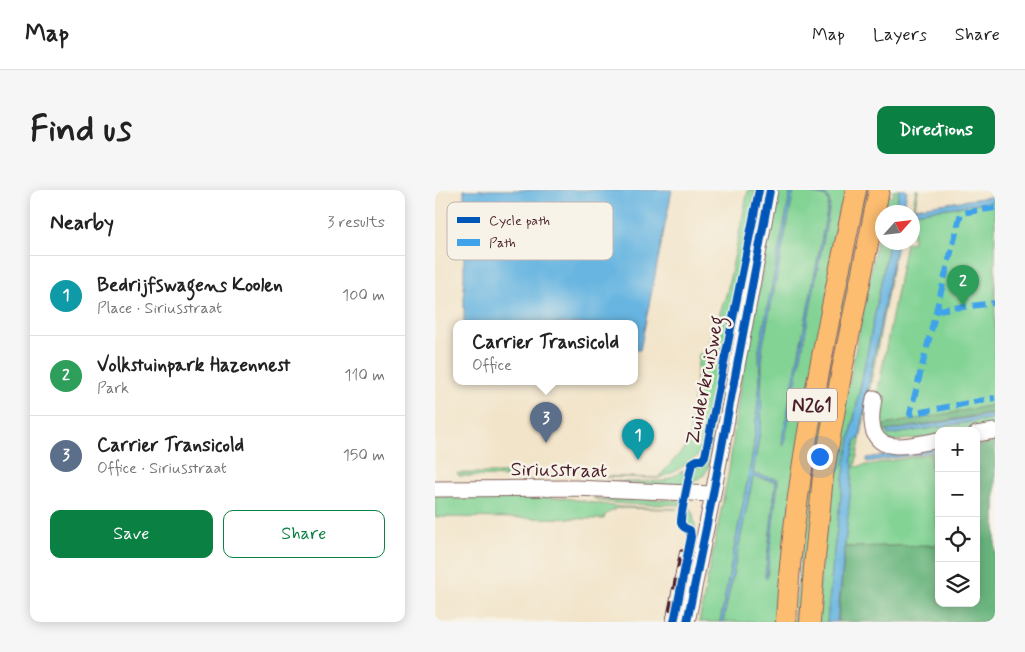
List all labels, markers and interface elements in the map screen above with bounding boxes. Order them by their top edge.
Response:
text: Map [25,19,69,50]
text: Map [812,23,845,47]
text: Layers [873,23,927,47]
text: Share [955,23,1000,47]
button: Directions [877,106,995,154]
text: Find us [30,107,132,153]
legend [447,202,613,260]
north arrow [875,205,920,250]
text: Nearby [50,209,114,237]
text: 3 results [327,212,385,233]
text: Cycle path [489,212,550,230]
text: Path [489,234,516,252]
pin: 2 [947,265,979,306]
text: Bedrijfswagens Koolen [97,273,283,298]
text: 1 [62,285,70,306]
text: 100 m [342,285,385,306]
text: Place · Siriusstraat [97,298,222,319]
street label: Zuiderkruisweg [680,313,733,448]
popup [453,320,638,385]
text: Carrier Transicold [472,330,619,355]
text: Volkstuinpark Hazennest [97,353,290,378]
text: Office [472,355,512,376]
text: 2 [62,365,70,386]
text: 110 m [344,365,385,386]
text: Park [97,378,129,399]
road number: N261 [787,388,837,422]
pin: 3 [530,402,562,443]
pin: 1 [622,419,654,460]
map controls [935,427,980,607]
button: + [935,427,980,472]
text: Carrier Transicold [97,433,244,458]
your location [807,444,833,470]
text: 3 [62,445,70,466]
text: 150 m [343,445,385,466]
street label: Siriusstraat [510,456,608,485]
text: Office · Siriusstraat [97,458,227,479]
button: − [935,472,980,517]
button: Save [50,510,213,558]
button: Share [223,510,385,558]
button: locate [935,517,980,562]
button: layers [935,562,980,607]

